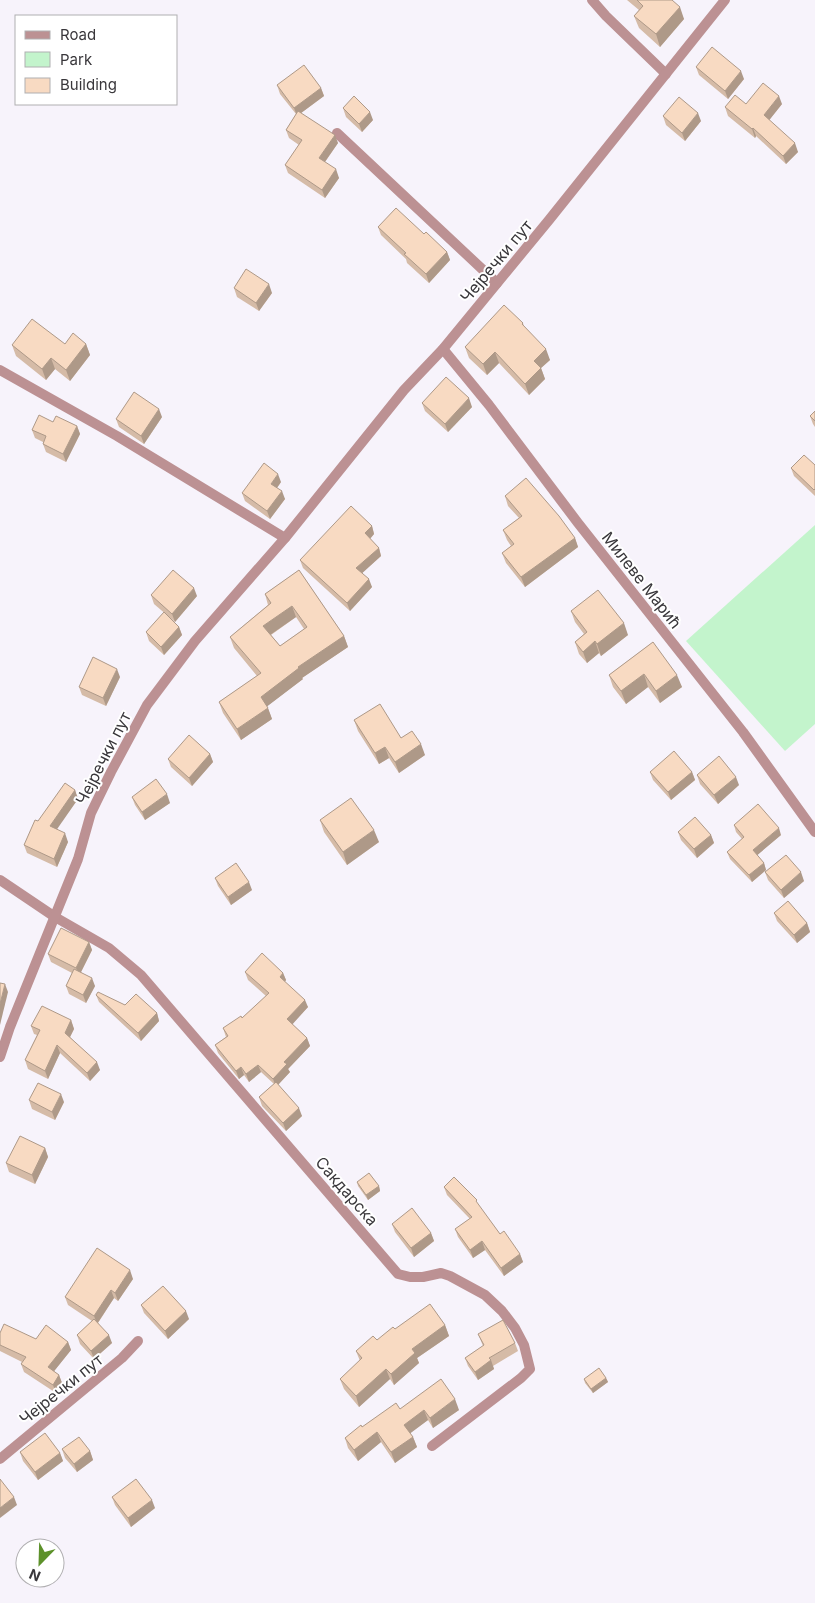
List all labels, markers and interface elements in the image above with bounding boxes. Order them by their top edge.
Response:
legend [15,15,178,105]
text: Road [60,25,96,44]
text: Park [60,50,93,69]
text: Building [60,75,117,94]
street label: Чејречки пут [456,215,537,306]
street label: Милеве Мaрић [598,528,686,632]
street label: Чејречки пут [71,708,135,808]
street label: Сакдарска [312,1152,382,1230]
street label: Чејречки пут [15,1349,107,1429]
north arrow [15,1538,65,1588]
text: N [26,1566,43,1585]

